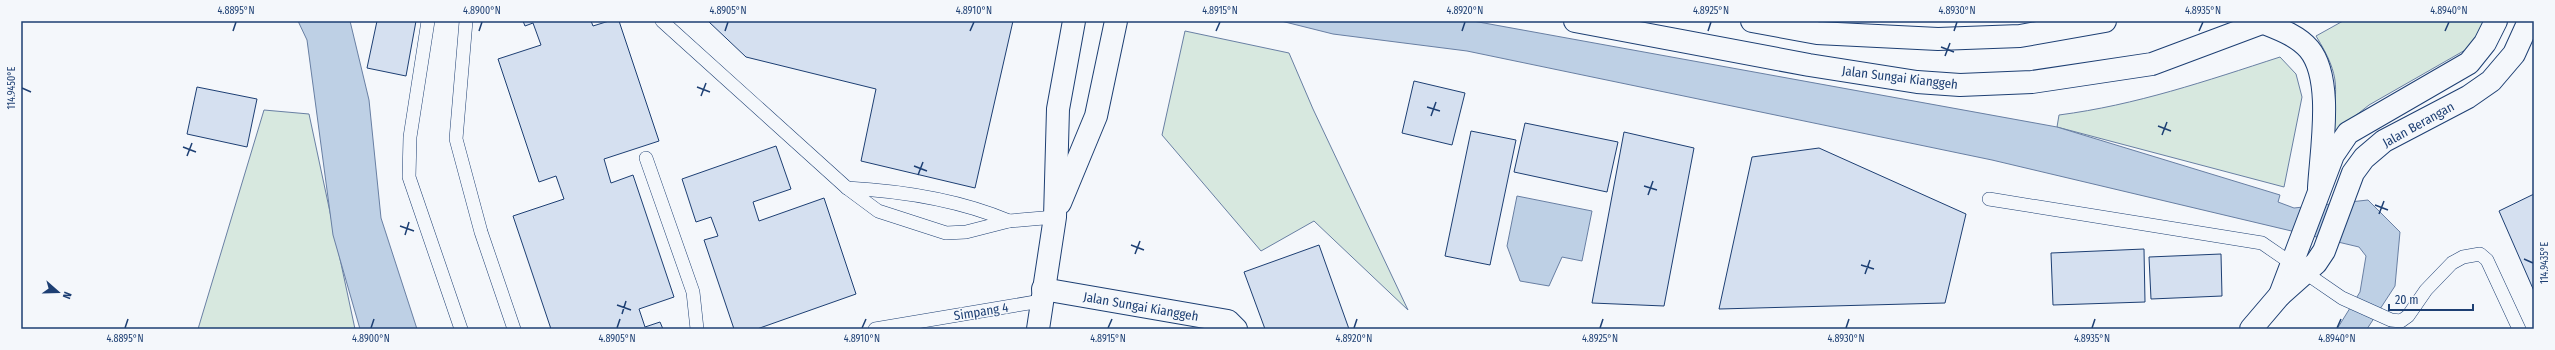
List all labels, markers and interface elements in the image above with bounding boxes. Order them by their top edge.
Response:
text: 4.8895°N [218,5,254,17]
text: 4.8900°N [463,5,501,17]
text: 4.8905°N [709,5,747,17]
text: 4.8910°N [956,5,992,17]
text: 4.8915°N [1202,5,1238,17]
text: 4.8920°N [1447,5,1483,17]
text: 4.8925°N [1693,5,1729,17]
text: 4.8930°N [1939,5,1975,17]
text: 4.8935°N [2185,5,2221,17]
text: 4.8940°N [2430,5,2468,17]
street label: Jalan Sungai Kianggeh [1841,63,1959,92]
text: 114.9450°E [6,66,18,110]
street label: Jalan Berangan [2380,99,2457,150]
text: 114.9435°E [2539,242,2551,284]
north arrow [38,272,78,312]
scale bar [2389,286,2473,312]
street label: Jalan Sungai Kianggeh [1082,289,1200,324]
text: N [60,290,74,301]
text: 20 m [2395,293,2419,307]
street label: Simpang 4 [953,300,1010,323]
text: 4.8895°N [107,333,143,345]
text: 4.8900°N [352,333,390,345]
text: 4.8905°N [598,333,636,345]
text: 4.8910°N [844,333,880,345]
text: 4.8915°N [1090,333,1126,345]
text: 4.8920°N [1336,333,1372,345]
text: 4.8925°N [1582,333,1618,345]
text: 4.8930°N [1828,333,1864,345]
text: 4.8935°N [2074,333,2110,345]
text: 4.8940°N [2318,333,2356,345]

